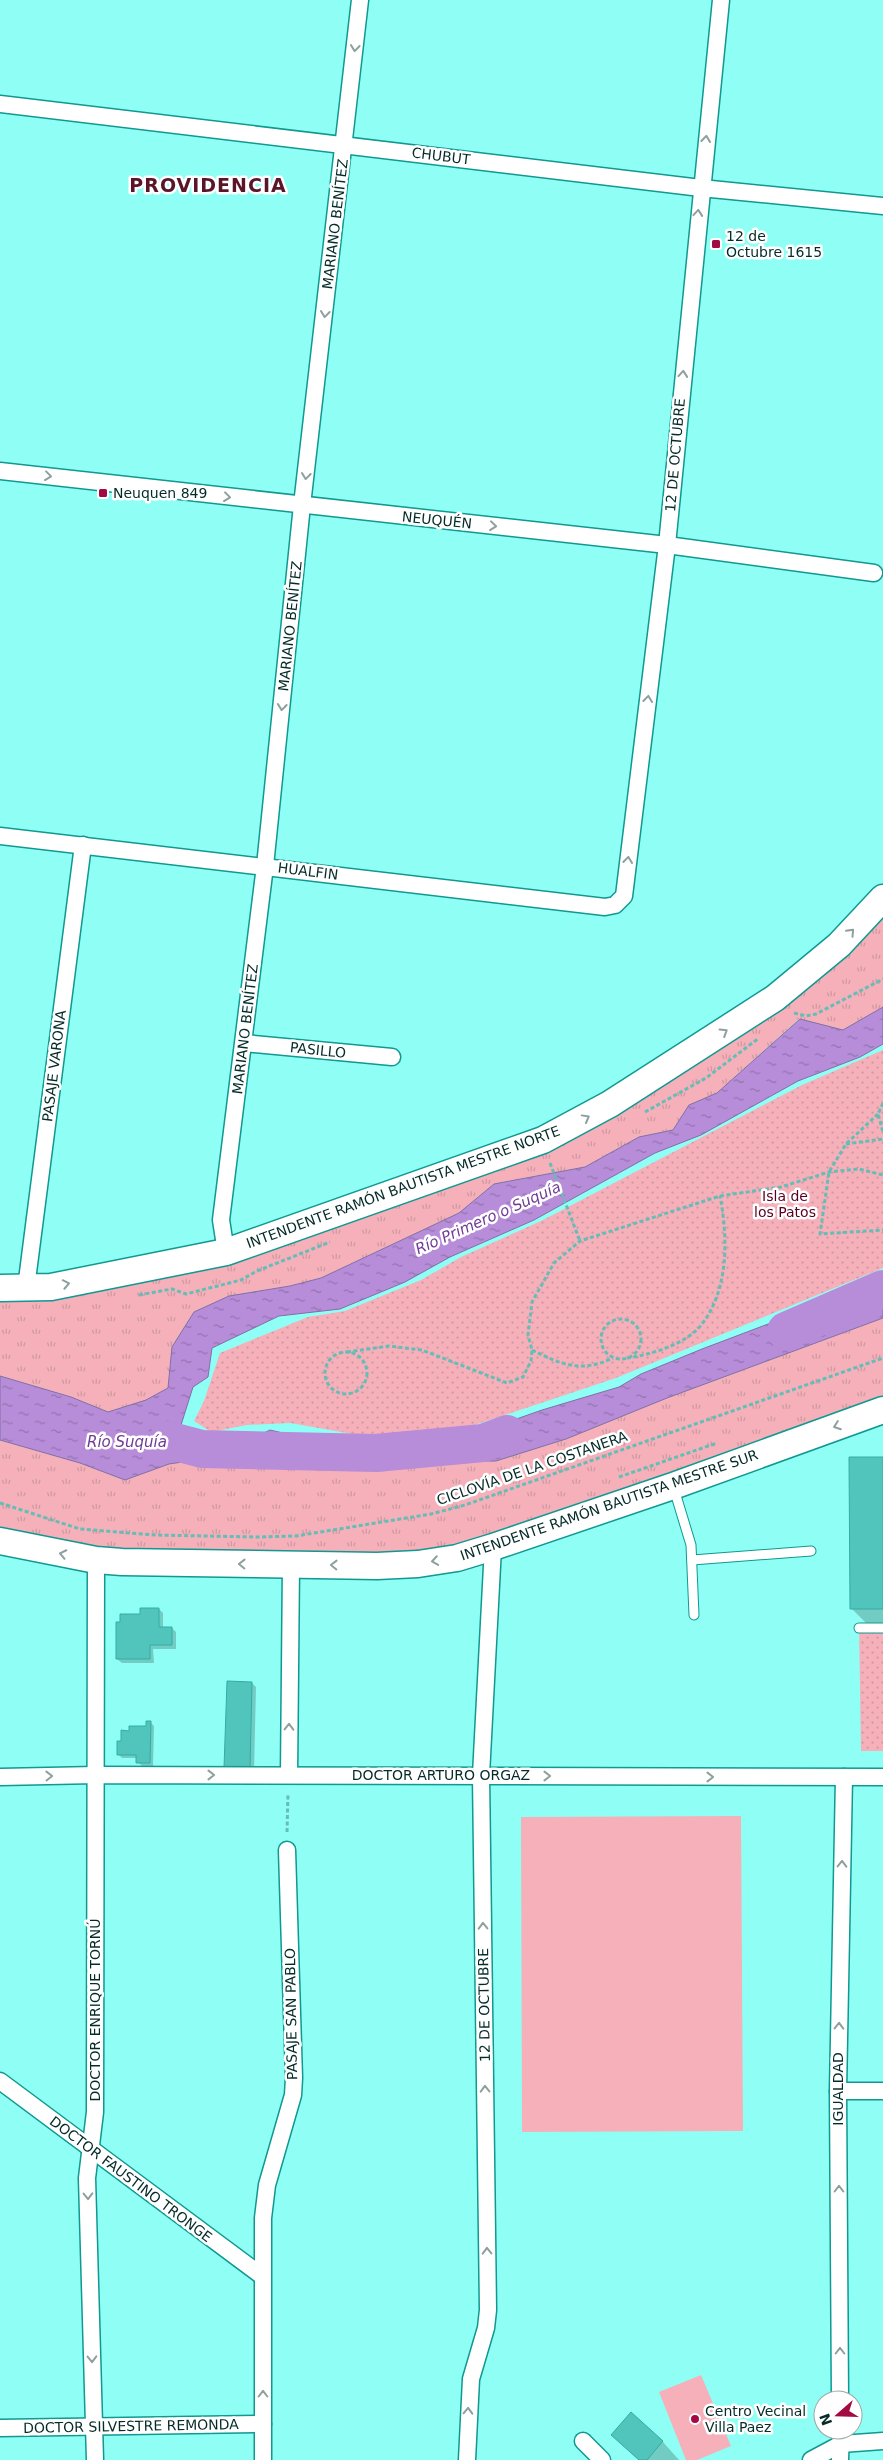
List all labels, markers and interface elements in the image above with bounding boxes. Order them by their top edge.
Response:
one-way arrow [350,45,361,53]
one-way arrow [700,135,711,143]
street label: CHUBUT [411,144,472,168]
street label: MARIANO BENÍTEZ [319,158,351,290]
district label: PROVIDENCIA [129,174,287,196]
one-way arrow [693,208,704,216]
place label: 12 de Octubre 1615 [726,228,822,260]
marker: 12 de Octubre 1615 [710,238,722,250]
one-way arrow [320,311,331,319]
one-way arrow [677,370,688,378]
street label: 12 DE OCTUBRE [662,397,688,513]
one-way arrow [45,470,53,481]
one-way arrow [301,472,312,480]
place label: Neuquen 849 [113,485,207,501]
marker: Neuquen 849 [97,487,109,499]
one-way arrow [224,491,232,502]
street label: NEUQUÉN [401,508,473,532]
one-way arrow [489,520,497,531]
street label: MARIANO BENÍTEZ [275,560,305,692]
one-way arrow [642,694,653,702]
one-way arrow [277,703,288,711]
one-way arrow [622,856,633,864]
street label: HUALFIN [277,859,339,883]
one-way arrow [845,928,854,937]
street label: MARIANO BENÍTEZ [229,963,261,1095]
street label: PASAJE VARONA [39,1009,69,1123]
one-way arrow [719,1029,728,1039]
street label: PASILLO [289,1039,347,1061]
one-way arrow [580,1114,589,1124]
street label: INTENDENTE RAMÓN BAUTISTA MESTRE NORTE [244,1122,562,1251]
water label: Río Primero o Suquía [413,1178,563,1258]
park label: Isla de los Patos [754,1188,816,1220]
one-way arrow [62,1279,70,1290]
one-way arrow [833,1420,842,1430]
street label: CICLOVÍA DE LA COSTANERA [435,1428,630,1508]
water label: Río Suquía [87,1433,167,1451]
street label: INTENDENTE RAMÓN BAUTISTA MESTRE SUR [458,1445,760,1564]
one-way arrow [58,1549,67,1559]
one-way arrow [430,1555,438,1566]
one-way arrow [238,1559,246,1569]
one-way arrow [330,1560,338,1570]
one-way arrow [284,1722,294,1730]
street label: DOCTOR ARTURO ORGAZ [352,1767,530,1783]
one-way arrow [208,1770,215,1780]
one-way arrow [45,1771,53,1781]
one-way arrow [544,1771,552,1781]
one-way arrow [706,1772,714,1782]
one-way arrow [837,1860,847,1868]
street label: DOCTOR ENRIQUE TORNÚ [86,1918,103,2102]
one-way arrow [478,1922,488,1930]
street label: PASAJE SAN PABLO [282,1948,300,2080]
street label: 12 DE OCTUBRE [475,1948,493,2062]
one-way arrow [834,2022,844,2030]
street label: IGUALDAD [830,2052,846,2126]
one-way arrow [480,2084,490,2092]
street label: DOCTOR FAUSTINO TRONGE [47,2113,215,2245]
one-way arrow [834,2185,844,2192]
one-way arrow [83,2193,93,2201]
one-way arrow [482,2247,492,2254]
one-way arrow [835,2347,845,2355]
one-way arrow [87,2356,97,2363]
one-way arrow [257,2390,268,2398]
north arrow [813,2390,863,2440]
place label: Centro Vecinal Villa Paez [705,2403,806,2435]
one-way arrow [463,2407,473,2415]
text: N [816,2411,835,2428]
marker: Centro Vecinal Villa Paez [689,2413,701,2425]
street label: DOCTOR SILVESTRE REMONDA [23,2416,239,2436]

